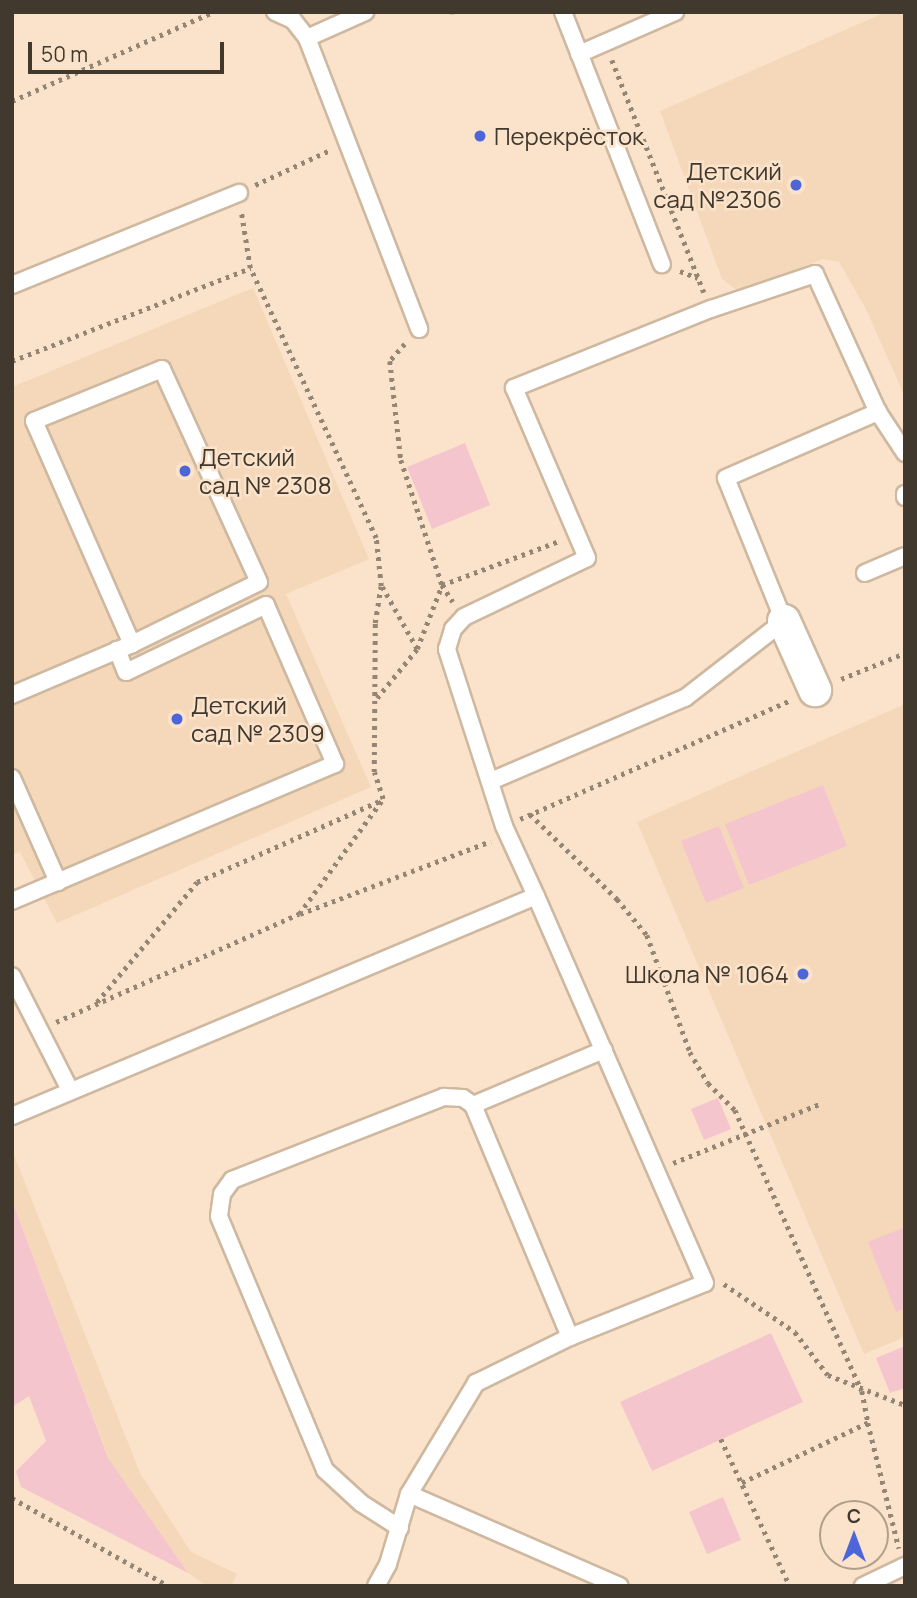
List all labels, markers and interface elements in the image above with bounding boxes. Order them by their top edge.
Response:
scale bar [32,28,228,72]
text: 50 m [41,40,88,68]
place label: Перекрёсток [494,122,644,150]
marker: Перекрёсток [472,128,488,144]
place label: Детский сад №2306 [653,157,782,213]
marker: Детский сад №2306 [788,177,804,193]
place label: Детский сад № 2308 [199,443,332,499]
marker: Детский сад № 2308 [177,463,193,479]
place label: Детский сад № 2309 [191,691,325,747]
marker: Детский сад № 2309 [169,711,185,727]
place label: Школа № 1064 [625,960,789,988]
marker: Школа № 1064 [795,966,811,982]
north arrow [819,1500,889,1570]
text: С [847,1503,861,1529]

